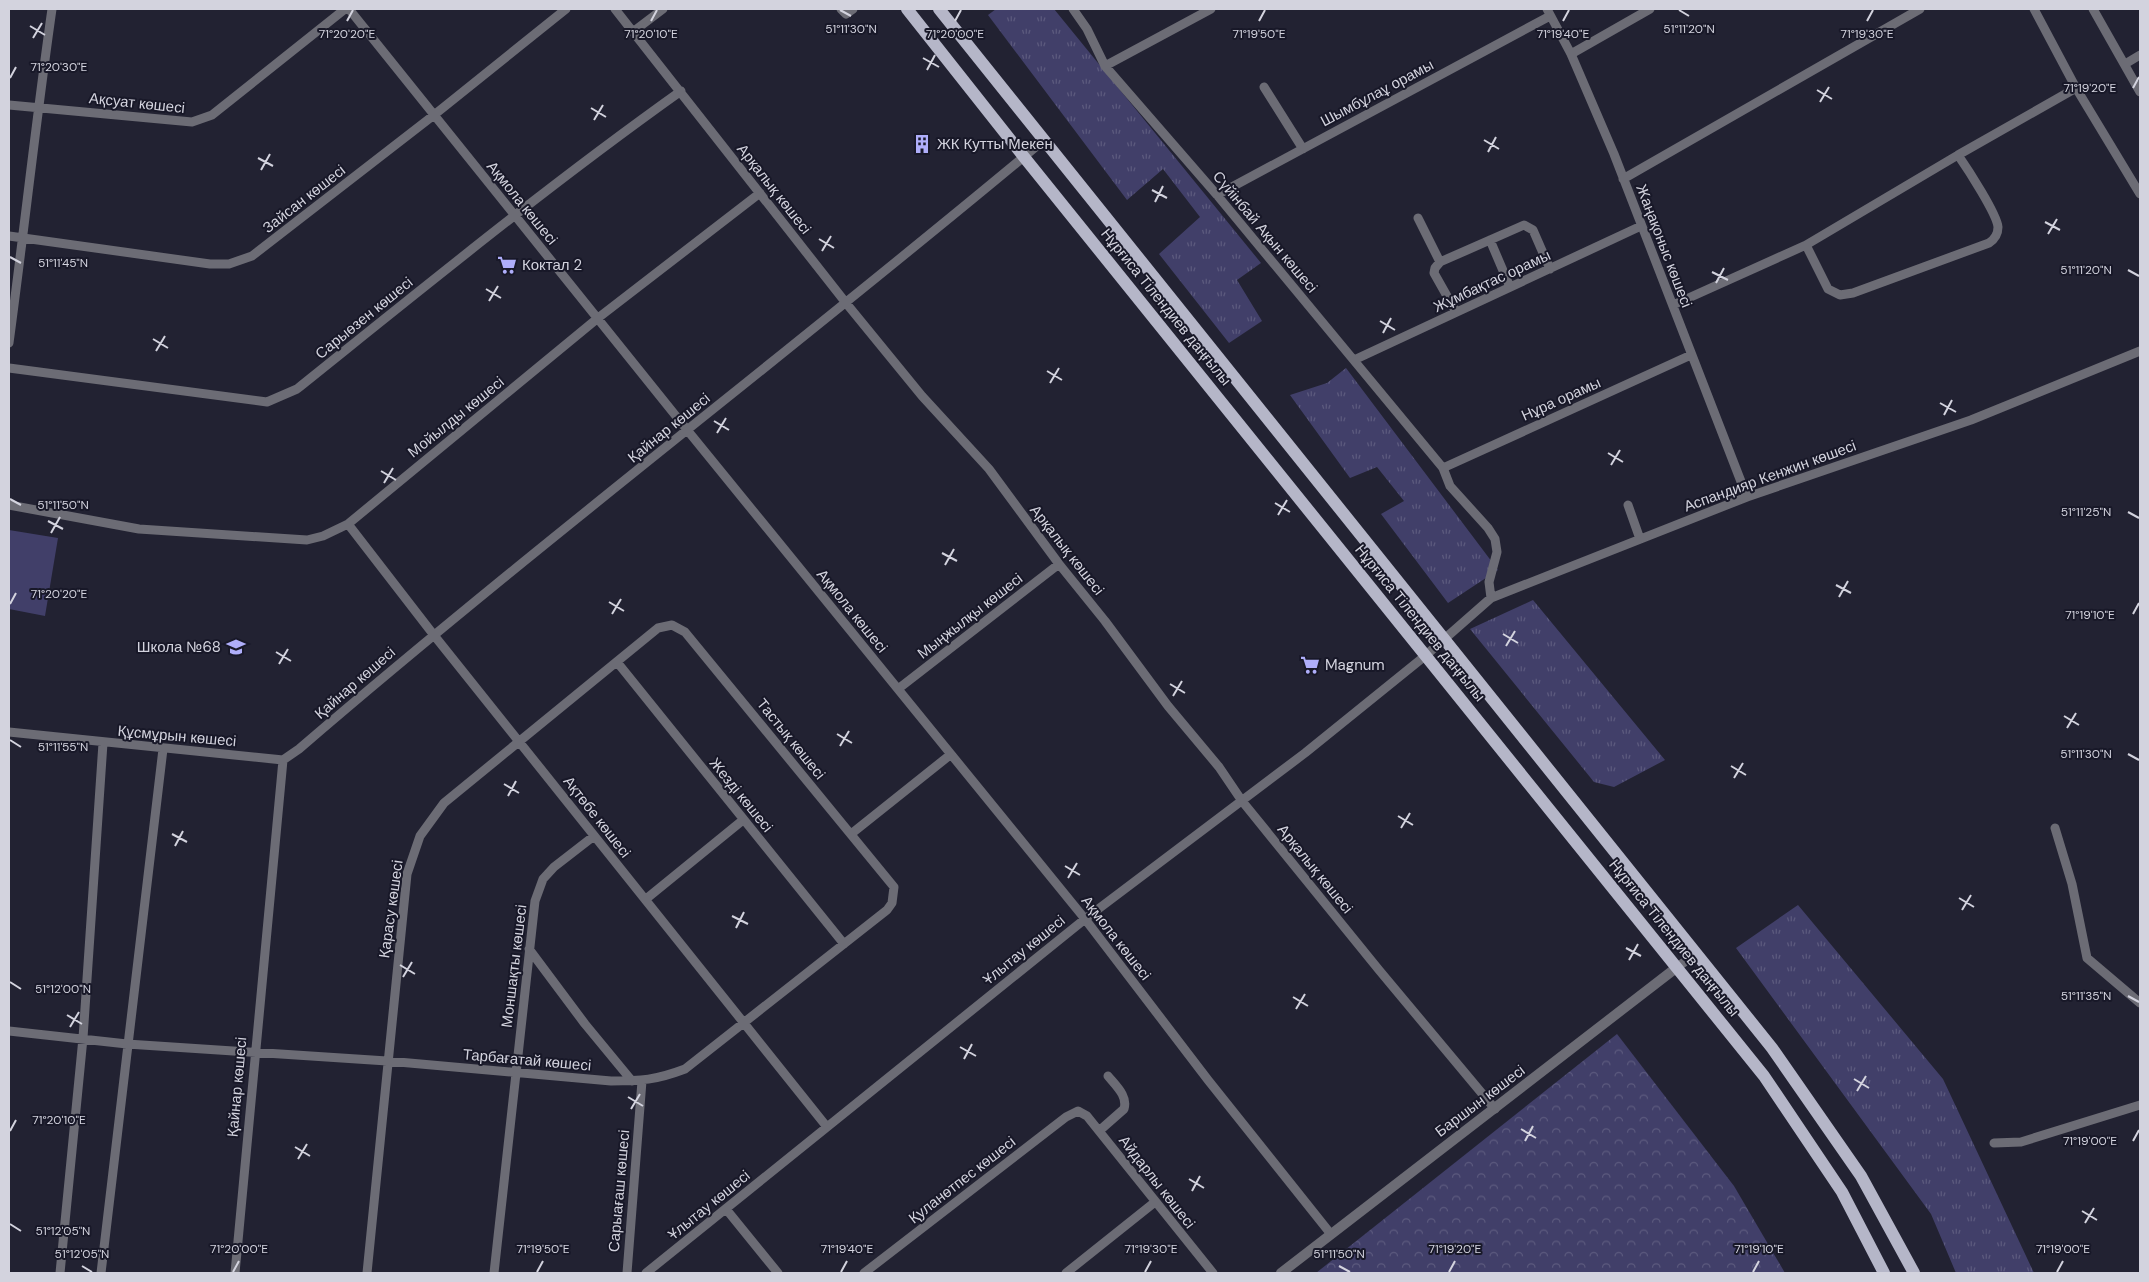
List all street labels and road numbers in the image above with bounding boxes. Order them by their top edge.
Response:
street label: Шымбұлаұ орамы [1317,55,1437,131]
street label: Ақсуат көшесі [88,88,186,118]
street label: Арқалық көшесі [732,140,816,238]
street label: Ақмола көшесі [482,157,562,249]
street label: Зайсан көшесі [258,160,350,238]
street label: Сүйінбай Ақын көшесі [1208,167,1322,297]
street label: Жаңақоныс көшесі [1631,181,1697,311]
street label: Нұрғиса Тілендиев даңғылы [1096,224,1236,390]
street label: Жұмбақтас орамы [1430,245,1554,317]
street label: Сарыөзен көшесі [311,272,417,364]
street label: Мойылды көшесі [404,372,508,462]
street label: Нұра орамы [1518,373,1604,425]
street label: Қайнар көшесі [624,389,714,467]
street label: Аспандияр Кенжин көшесі [1681,435,1859,517]
street label: Арқалық көшесі [1025,501,1109,599]
street label: Нұрғиса Тілендиев даңғылы [1350,540,1490,706]
street label: Ақмола көшесі [812,565,892,657]
street label: Мыңжылқы көшесі [913,569,1027,663]
street label: Қайнар көшесі [311,642,399,724]
street label: Тастық көшесі [752,694,830,784]
street label: Құсмұрын көшесі [117,721,237,751]
street label: Жезді көшесі [705,754,777,836]
street label: Ақтөбе көшесі [559,772,635,862]
street label: Арқалық көшесі [1273,820,1357,918]
street label: Нұрғиса Тілендиев даңғылы [1604,855,1744,1021]
street label: Қарасу көшесі [374,859,408,959]
street label: Ақмола көшесі [1077,892,1155,984]
street label: Моншақты көшесі [497,903,531,1029]
street label: Ұлытау көшесі [979,911,1069,989]
street label: Қайнар көшесі [223,1036,251,1138]
street label: Тарбағатай көшесі [462,1044,592,1076]
street label: Баршын көшесі [1431,1061,1529,1141]
street label: Сарыағаш көшесі [604,1129,634,1253]
street label: Айдарлы көшесі [1114,1131,1200,1233]
street label: Қуланөтпес көшесі [904,1132,1020,1228]
street label: Ұлытау көшесі [664,1166,754,1244]

